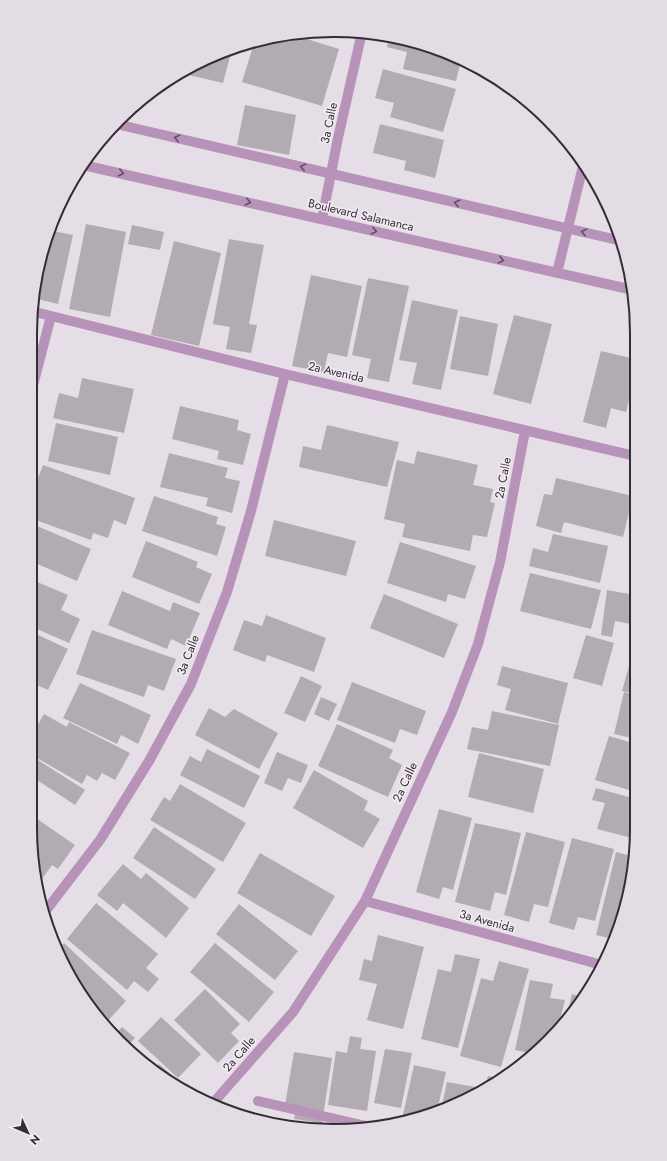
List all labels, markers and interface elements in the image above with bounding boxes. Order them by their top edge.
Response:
street label: 3a Calle [316,101,342,145]
one-way arrow [174,134,180,142]
one-way arrow [300,163,307,172]
one-way arrow [118,169,124,177]
street label: Boulevard Salamanca [306,194,416,236]
one-way arrow [244,198,251,206]
one-way arrow [454,199,461,207]
one-way arrow [371,227,378,235]
one-way arrow [581,228,588,237]
one-way arrow [498,255,504,263]
street label: 2a Avenida [306,357,366,387]
street label: 2a Calle [490,456,516,500]
street label: 3a Calle [172,632,204,678]
street label: 2a Calle [388,759,422,805]
street label: 3a Avenida [457,905,517,937]
street label: 2a Calle [218,1032,260,1076]
north arrow [8,1113,48,1153]
text: N [26,1131,44,1149]

